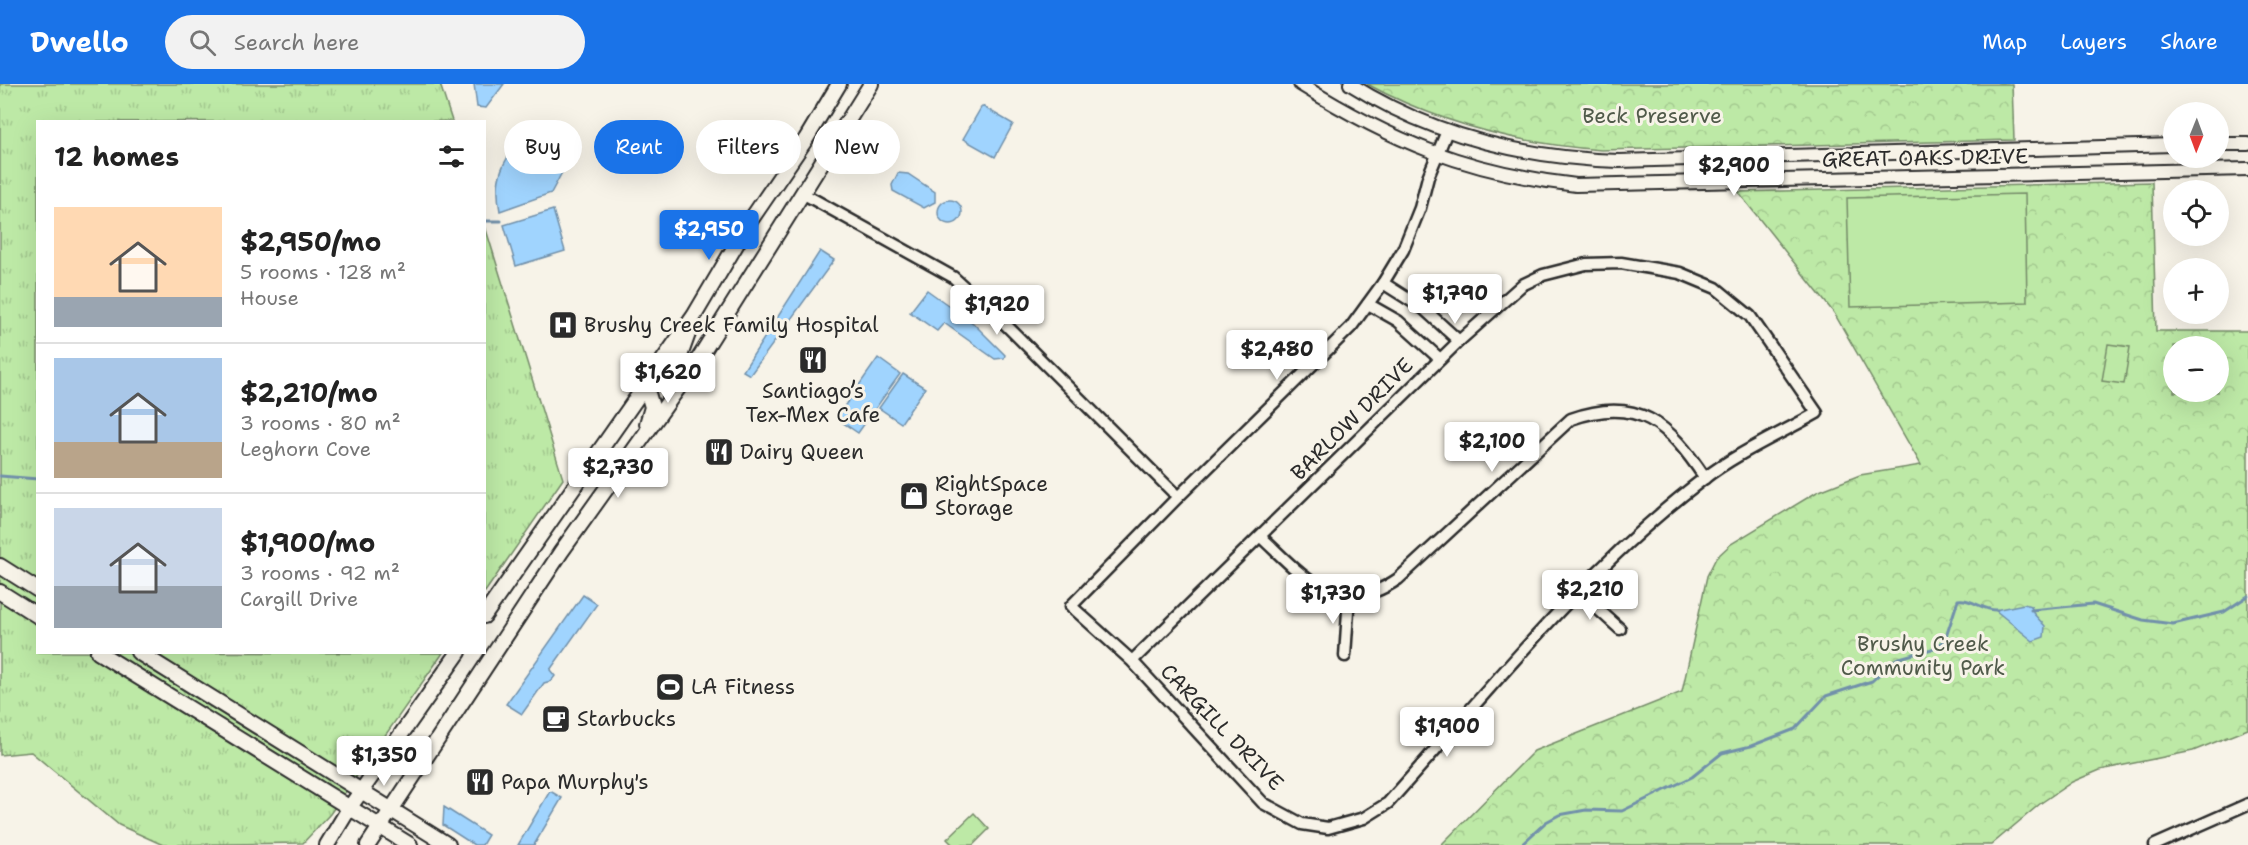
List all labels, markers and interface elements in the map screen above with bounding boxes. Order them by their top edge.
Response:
search box [165,15,585,69]
text: Dwello [30,23,129,61]
icon: search [186,26,219,59]
text: Search here [234,28,360,57]
text: Map [1982,28,2027,56]
text: Layers [2060,28,2127,56]
text: Share [2160,28,2218,56]
park label: Beck Preserve [1582,102,1722,130]
north arrow [2163,102,2229,168]
map controls [2163,102,2229,402]
chip: Buy [504,120,582,174]
chip: Rent [594,120,684,174]
chip: Filters [696,120,801,174]
chip: New [813,120,900,174]
text: 12 homes [54,139,179,174]
icon: filters [435,140,468,173]
street label: GREAT OAKS DRIVE [1822,142,2028,174]
pin: $2,900 [1685,146,1783,197]
text: $2,900 [1698,152,1770,178]
button: locate [2163,180,2229,246]
pin: $2,950 [660,210,758,261]
text: $2,950 [674,216,744,242]
text: $2,950/mo [240,224,381,259]
icon: home [102,231,174,303]
button: + [2163,258,2229,324]
text: 5 rooms · 128 m² [240,259,406,285]
pin: $1,790 [1406,274,1504,325]
text: $1,790 [1422,280,1488,306]
text: House [240,285,299,311]
pin: $1,920 [948,285,1046,336]
text: $1,920 [964,291,1030,317]
hospital icon: Brushy Creek Family Hospital [547,309,579,341]
place label: Brushy Creek Family Hospital [584,311,879,339]
pin: $2,480 [1228,330,1326,381]
text: $2,480 [1240,336,1314,362]
button: − [2163,336,2229,402]
restaurant icon: Santiago’s Tex-Mex Cafe [797,344,829,376]
street label: BARLOW DRIVE [1285,352,1419,486]
pin: $1,620 [619,353,717,404]
text: $1,620 [634,359,702,385]
text: $2,210/mo [240,375,378,410]
place label: Santiago’s Tex-Mex Cafe [746,377,881,429]
icon: home [102,382,174,454]
text: 3 rooms · 80 m² [240,410,401,436]
pin: $2,100 [1443,422,1541,473]
text: $2,100 [1458,428,1526,454]
text: Leghorn Cove [240,436,371,462]
restaurant icon: Dairy Queen [703,436,735,468]
place label: Dairy Queen [740,438,864,466]
pin: $2,730 [569,448,667,499]
text: $2,730 [582,454,654,480]
place label: RightSpace Storage [935,470,1048,522]
shop icon: RightSpace Storage [898,480,930,512]
text: $1,900/mo [240,525,375,560]
icon: home [102,532,174,604]
text: 3 rooms · 92 m² [240,560,400,586]
pin: $2,210 [1541,570,1639,621]
pin: $1,730 [1284,574,1382,625]
text: $2,210 [1556,576,1624,602]
text: $1,730 [1300,580,1366,606]
text: Cargill Drive [240,586,358,612]
park label: Brushy Creek Community Park [1841,630,2005,682]
street label: CARGILL DRIVE [1154,658,1290,796]
sports icon: LA Fitness [654,671,686,703]
place label: LA Fitness [691,673,795,701]
cafe icon: Starbucks [540,703,572,735]
place label: Starbucks [577,705,676,733]
pin: $1,900 [1398,707,1496,758]
text: $1,900 [1414,713,1480,739]
pin: $1,350 [335,736,433,787]
text: $1,350 [351,742,417,768]
restaurant icon: Papa Murphy's [464,766,496,798]
place label: Papa Murphy's [501,768,649,796]

